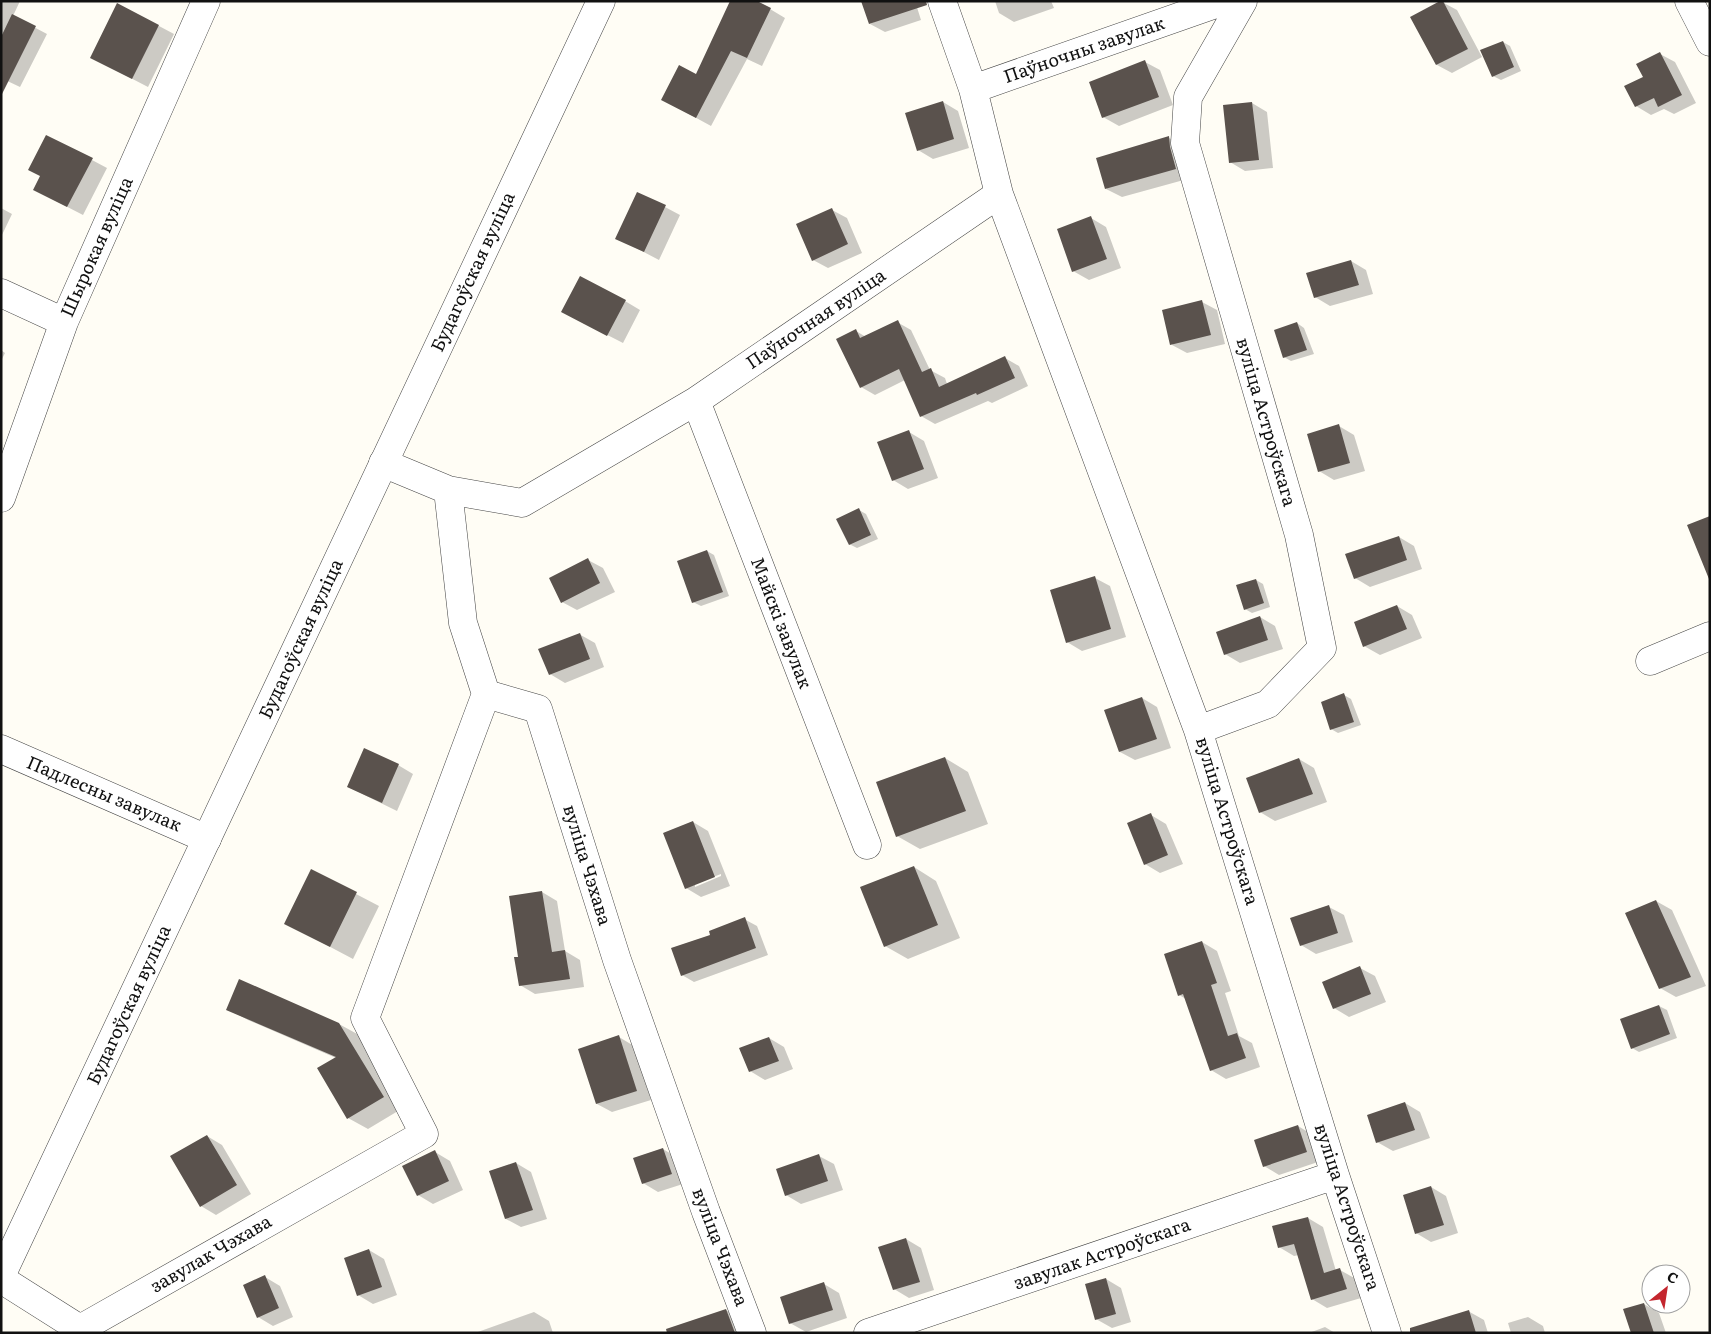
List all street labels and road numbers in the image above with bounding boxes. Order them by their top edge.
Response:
street label: Паўночны завулак [999,8,1168,89]
street label: Шырокая вуліца [53,172,139,321]
street label: Будагоўская вуліца [423,187,521,356]
street label: Паўночная вуліца [740,261,891,375]
street label: вуліца Астроўскага [1230,334,1305,509]
street label: Майскі завулак [745,553,820,692]
street label: Будагоўская вуліца [251,554,349,723]
street label: вуліца Астроўскага [1190,733,1267,908]
street label: Падлесны завулак [23,748,186,838]
street label: вуліца Чэхава [557,801,620,929]
street label: Будагоўская вуліца [79,920,177,1089]
street label: вуліца Астроўскага [1309,1119,1388,1294]
street label: вуліца Чэхава [686,1183,757,1310]
street label: завулак Чэхава [145,1207,276,1298]
street label: завулак Астроўскага [1009,1210,1194,1296]

